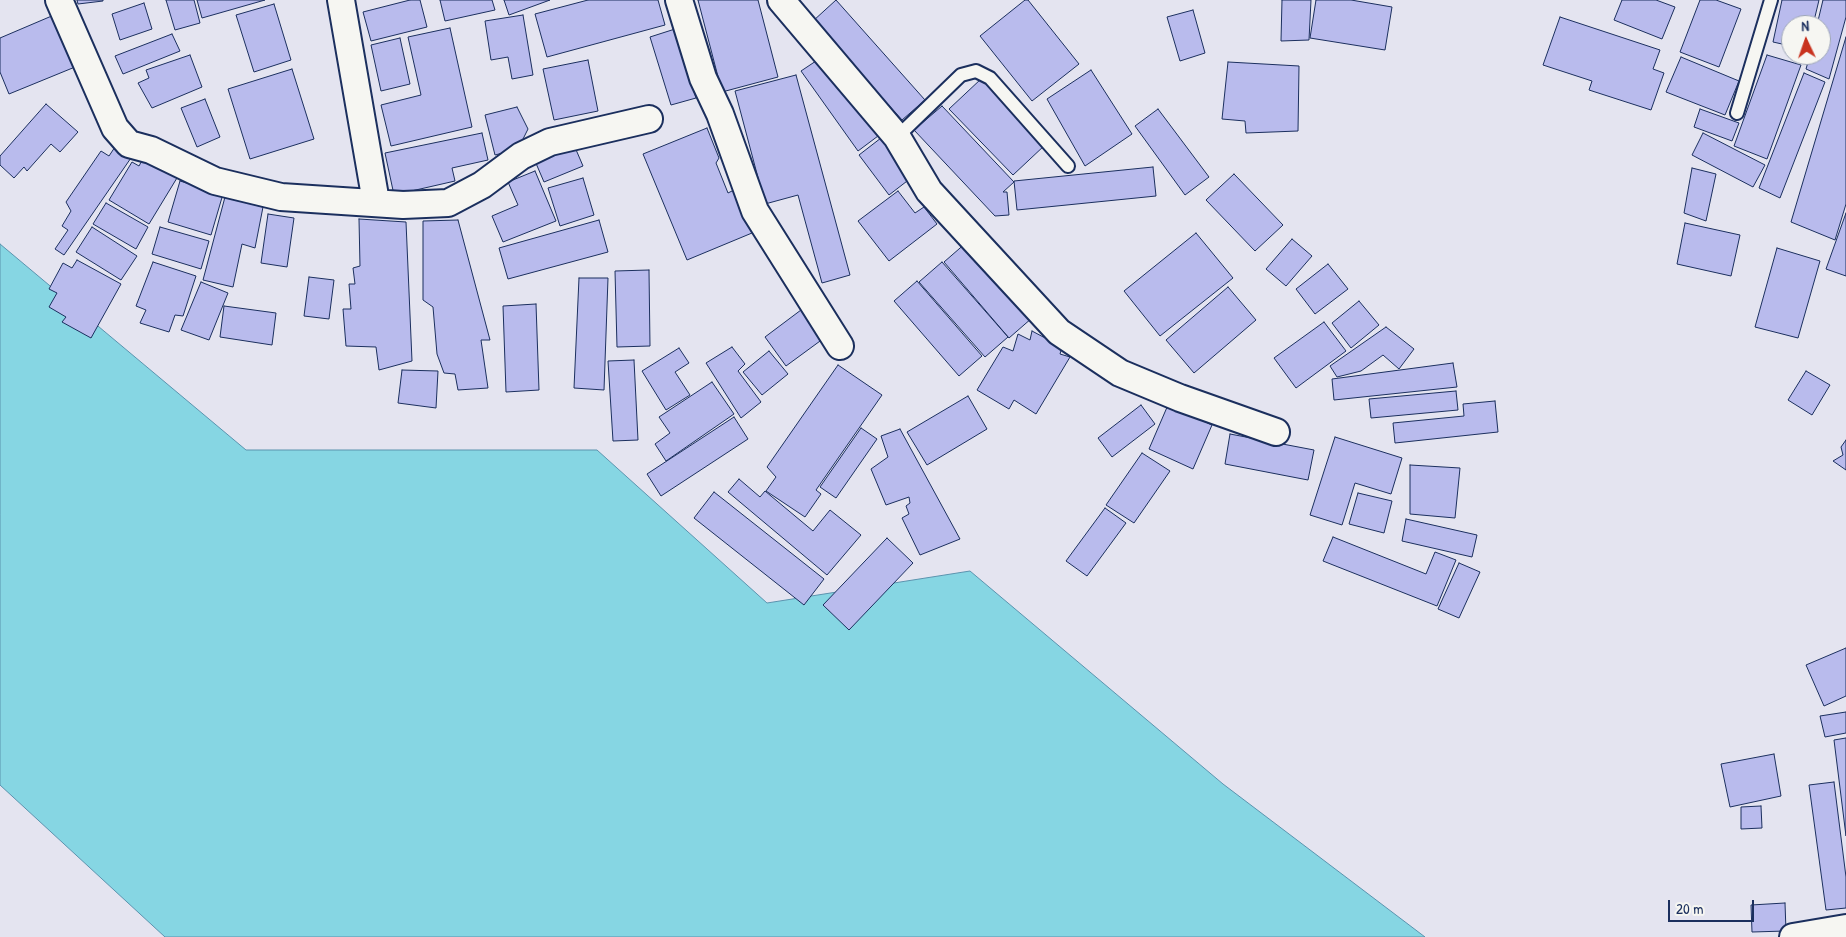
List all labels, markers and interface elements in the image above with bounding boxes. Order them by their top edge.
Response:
north arrow [1781,15,1831,65]
text: N [1801,16,1809,35]
scale bar [1671,890,1757,922]
text: 20 m [1676,898,1703,919]

